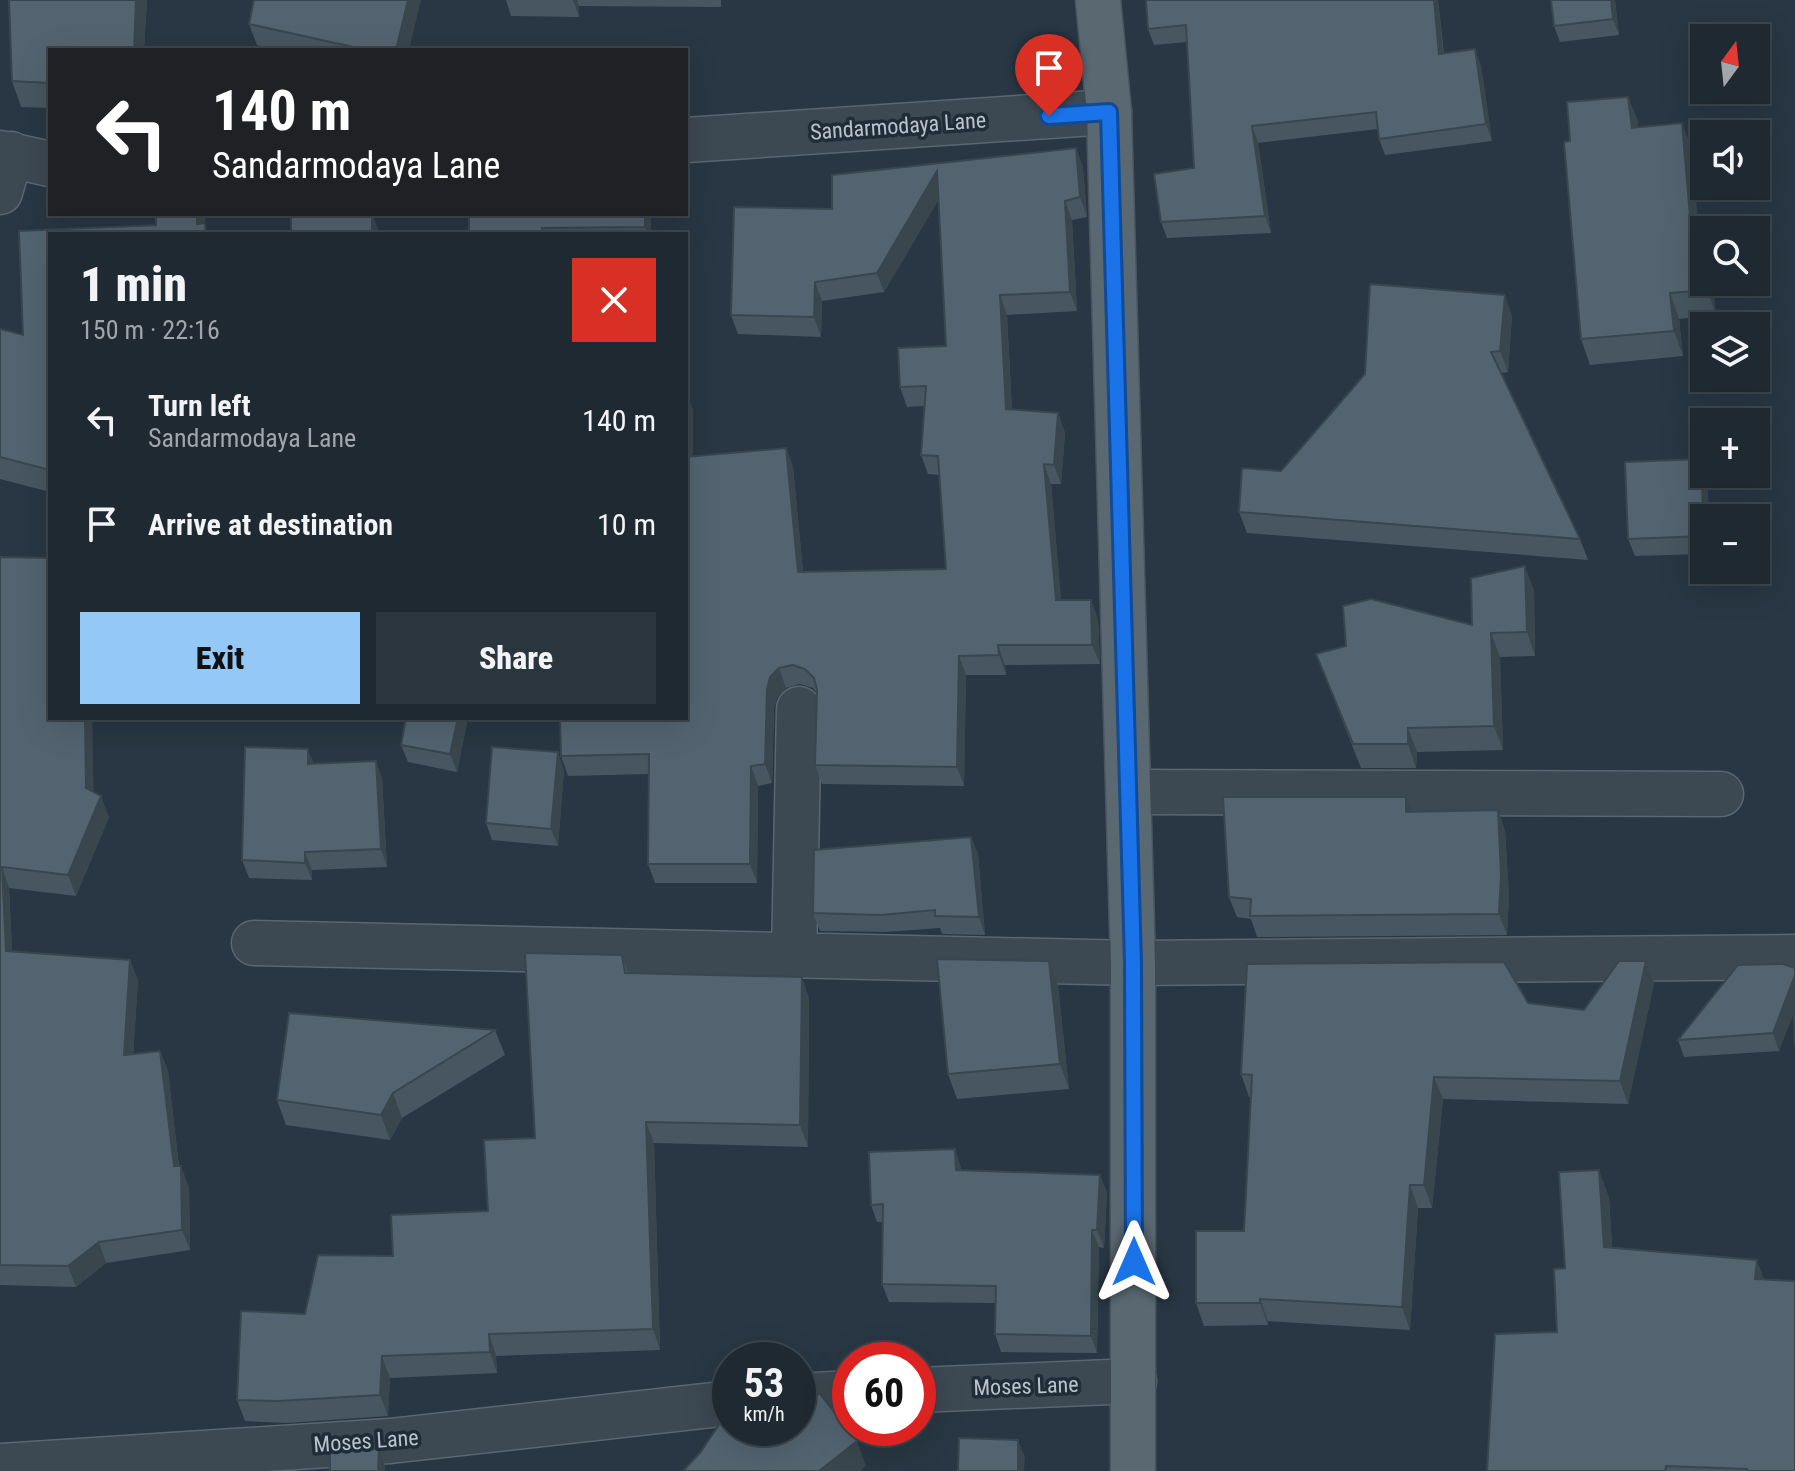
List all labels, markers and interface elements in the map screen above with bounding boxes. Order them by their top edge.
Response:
north arrow [1690,24,1770,104]
map controls [1690,24,1770,584]
pin [1015,34,1083,116]
icon: arrive [1027,46,1071,90]
text: 140 m [212,78,351,144]
icon: left [80,80,184,184]
street label: Sandarmodaya Lane [809,107,987,145]
button: sound [1690,120,1770,200]
text: Sandarmodaya Lane [212,145,500,187]
button: search [1690,216,1770,296]
text: 1 min [80,256,187,313]
button: close [572,258,656,342]
button: layers [1690,312,1770,392]
text: 150 m · 22:16 [80,315,220,345]
text: Turn left [148,388,251,423]
icon: left [80,398,124,442]
text: 140 m [582,403,656,438]
button: + [1690,408,1770,488]
text: Sandarmodaya Lane [148,423,356,453]
icon: arrive [80,502,124,546]
button: − [1690,504,1770,584]
text: Arrive at destination [148,507,393,542]
text: 10 m [597,507,656,542]
button: Exit [80,612,360,704]
button: Share [376,612,656,704]
position arrow [1092,1220,1176,1304]
speed limit sign: 60 [832,1342,936,1446]
text: 53 [744,1360,784,1407]
street label: Moses Lane [973,1372,1079,1400]
text: km/h [743,1402,785,1426]
street label: Moses Lane [313,1425,419,1457]

